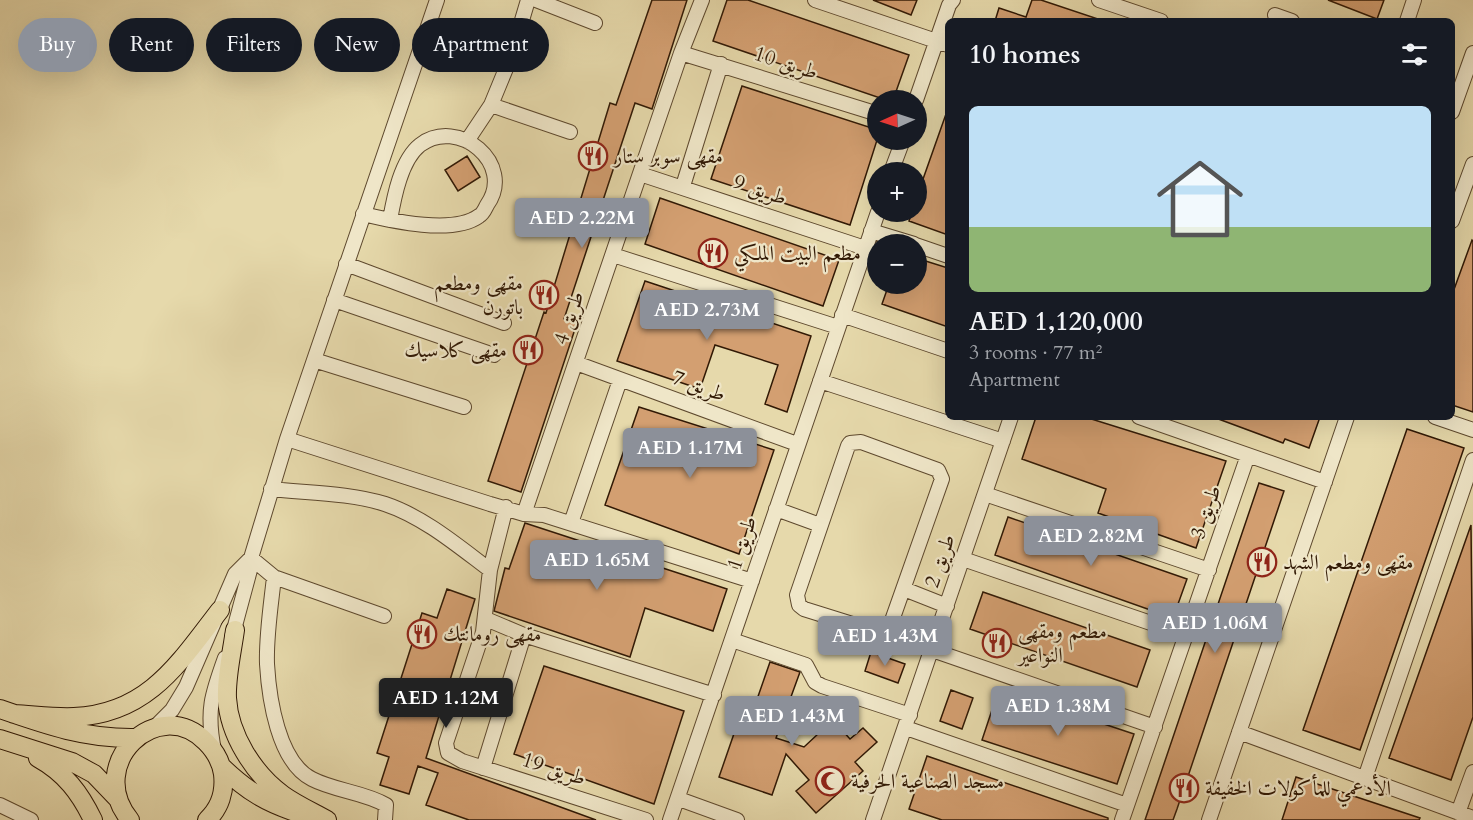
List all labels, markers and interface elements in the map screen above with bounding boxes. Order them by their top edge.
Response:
chip: Buy [18,18,97,72]
chip: Rent [109,18,194,72]
chip: Filters [206,18,302,72]
chip: New [314,18,400,72]
chip: Apartment [412,18,549,72]
text: 10 homes [969,37,1080,72]
icon: filters [1398,38,1431,71]
street label: طريق 10 [750,39,822,87]
north arrow [867,90,927,150]
map controls [867,90,927,294]
restaurant icon: مقهى سوبر ستار [577,140,609,172]
place label: مقهى سوبر ستار [612,142,723,171]
icon: home [1146,145,1254,253]
button: + [867,162,927,222]
street label: طريق 9 [729,167,791,213]
pin: AED 2.22M [513,198,651,249]
text: AED 2.22M [529,204,635,231]
button: − [867,234,927,294]
restaurant icon: مطعم البيت الملكي [697,237,729,269]
place label: مطعم البيت الملكي [734,239,861,273]
place label: مقهى ومطعم باتورن [434,269,523,322]
restaurant icon: مقهى ومطعم باتورن [528,279,560,311]
street label: طريق 4 [546,287,592,349]
pin: AED 2.73M [638,290,776,341]
text: AED 2.73M [654,296,760,323]
text: AED 1,120,000 [969,304,1143,339]
restaurant icon: مقهى كلاسيك [512,334,544,366]
place label: مقهى كلاسيك [404,336,507,365]
text: 3 rooms · 77 m² [969,339,1102,366]
street label: طريق 7 [668,363,730,409]
text: Apartment [969,366,1060,393]
pin: AED 1.17M [621,428,759,479]
text: AED 1.17M [637,434,743,461]
street label: طريق 3 [1183,481,1229,543]
street label: طريق 1 [720,512,764,574]
pin: AED 2.82M [1022,516,1160,567]
text: AED 2.82M [1038,522,1144,549]
street label: طريق 2 [917,530,963,592]
pin: AED 1.65M [528,540,666,591]
text: AED 1.65M [544,546,650,573]
restaurant icon: مقهى ومطعم الشهد [1246,546,1278,578]
place label: مقهى ومطعم الشهد [1283,548,1413,582]
pin: AED 1.06M [1146,603,1284,654]
text: AED 1.06M [1162,609,1268,636]
pin: AED 1.43M [816,616,954,667]
place label: مطعم ومقهى النواعير [1016,617,1107,670]
restaurant icon: مقهى رومانتك [406,618,438,650]
place label: مقهى رومانتك [443,620,542,649]
text: AED 1.43M [832,622,938,649]
restaurant icon: مطعم ومقهى النواعير [981,627,1013,659]
pin: AED 1.12M [377,678,515,729]
text: AED 1.12M [393,684,499,711]
pin: AED 1.38M [989,686,1127,737]
text: AED 1.38M [1005,692,1111,719]
pin: AED 1.43M [723,696,861,747]
text: AED 1.43M [739,702,845,729]
street label: طريق 19 [518,745,590,793]
mosque icon: مسجد الصناعية الحرفية [814,765,846,797]
place label: مسجد الصناعية الحرفية [851,767,1004,796]
restaurant icon: الأدعمي للمأكولات الخفيفة [1168,772,1200,804]
place label: الأدعمي للمأكولات الخفيفة [1205,773,1391,808]

